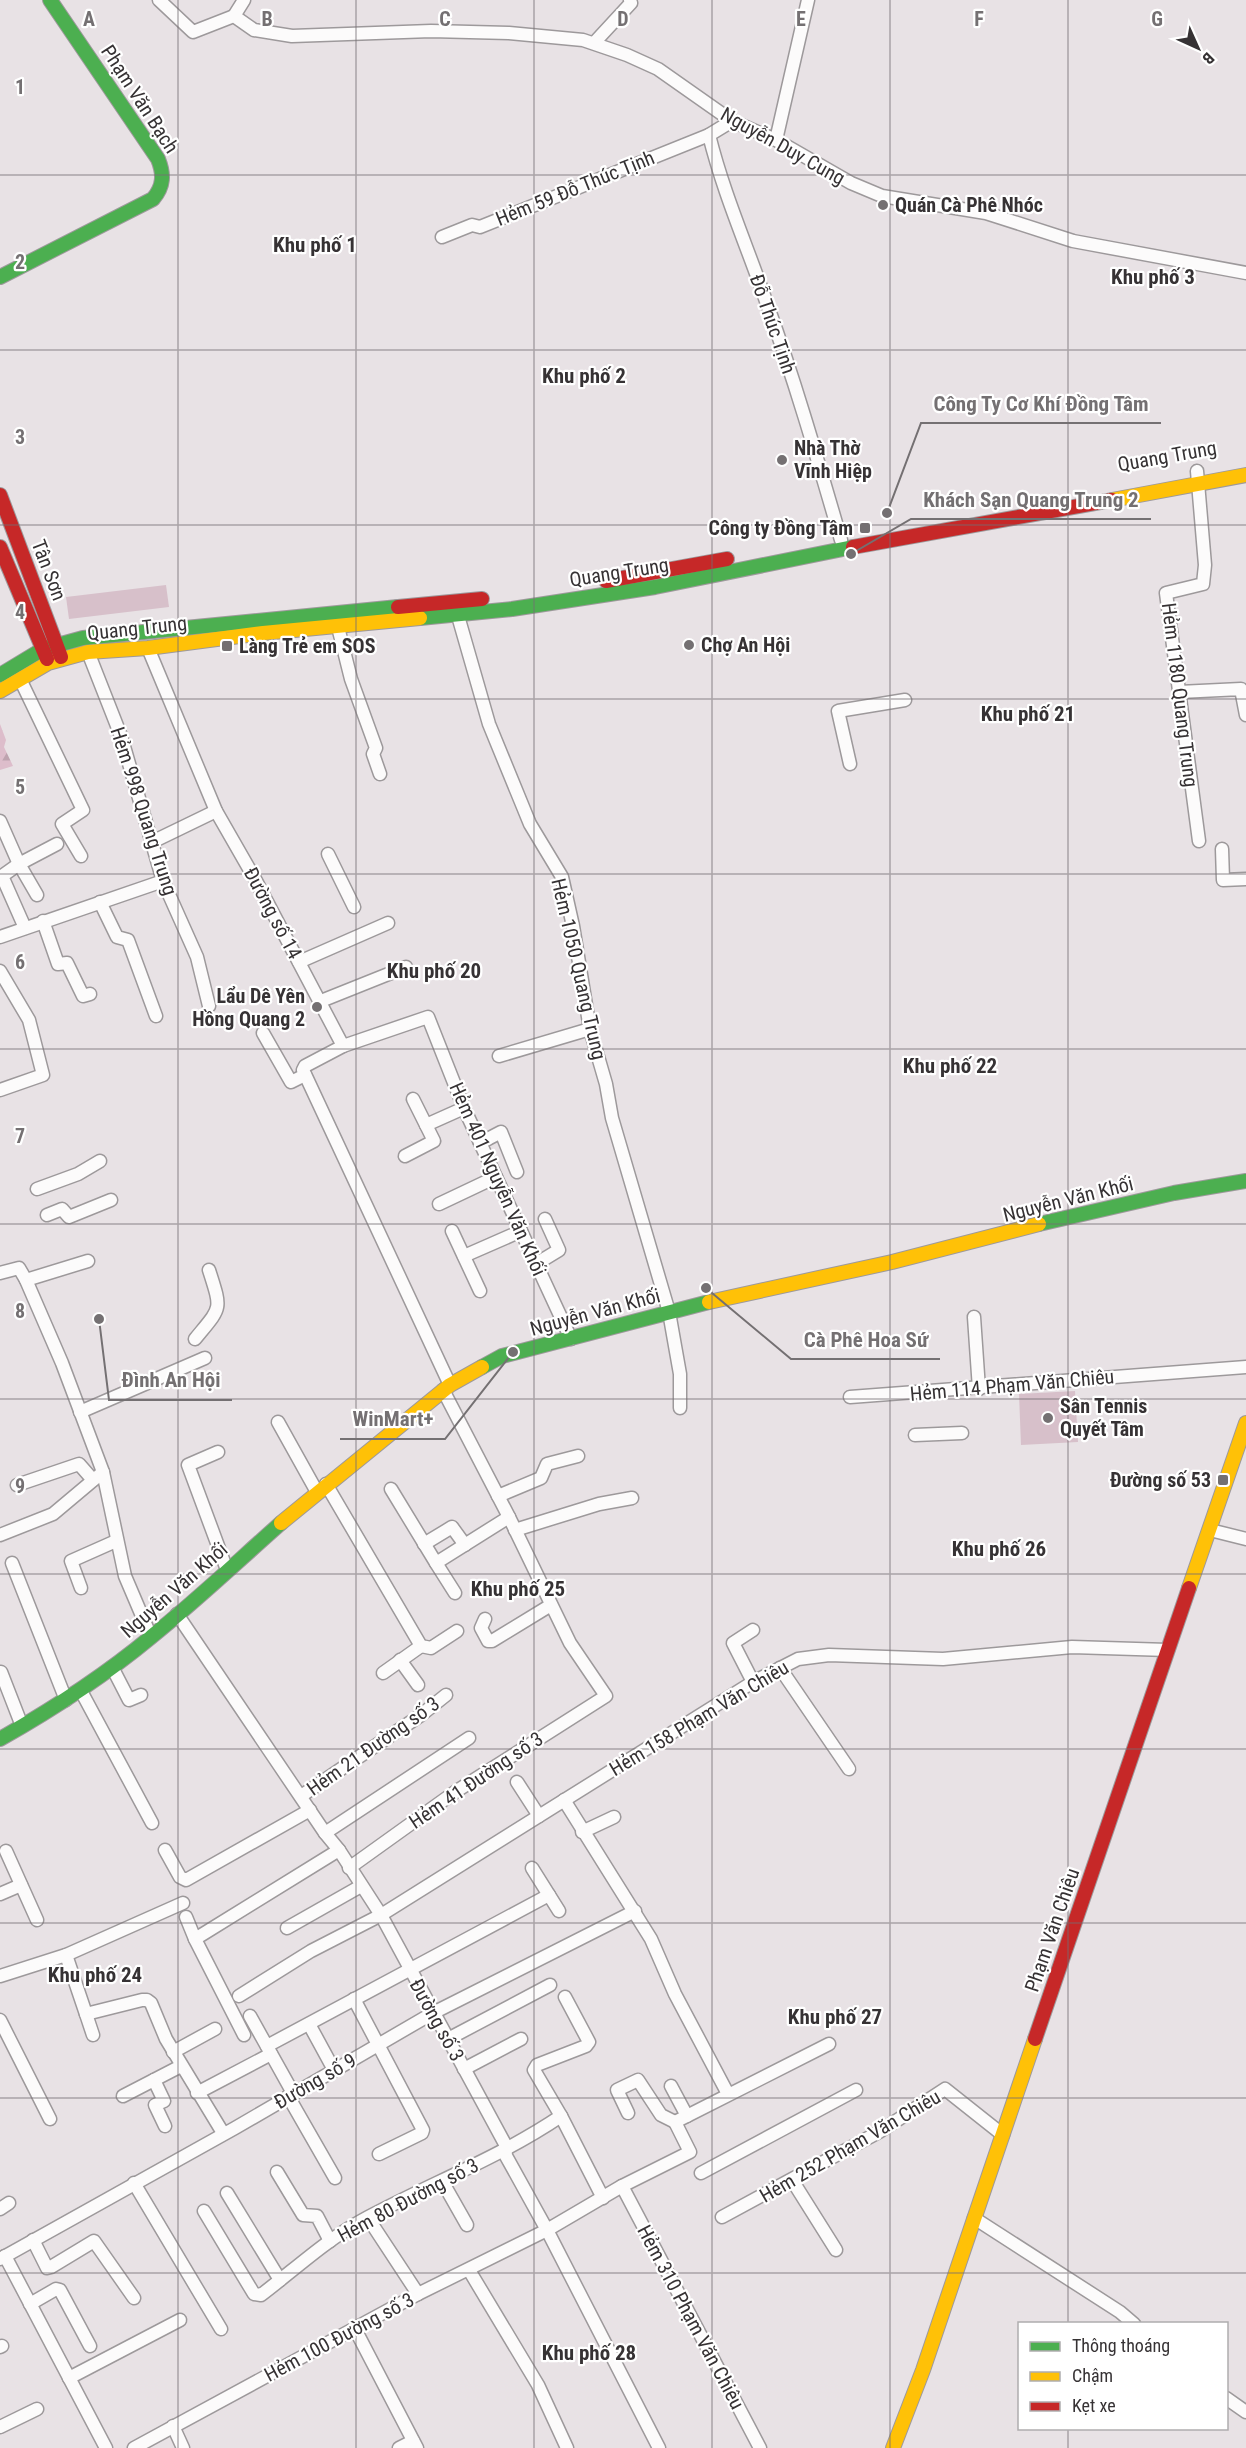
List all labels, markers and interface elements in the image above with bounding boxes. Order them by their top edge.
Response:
text: A [83,7,95,31]
text: B [261,7,273,31]
text: C [439,7,451,31]
text: D [617,7,629,31]
text: E [796,7,806,31]
text: F [974,7,984,31]
text: G [1151,7,1163,31]
north arrow [1168,18,1228,78]
street label: Phạm Văn Bạch [96,40,184,158]
text: B [1198,48,1218,68]
text: 1 [15,75,25,99]
street label: Nguyễn Duy Cung [717,102,849,190]
street label: Hẻm 59 Đỗ Thúc Tịnh [492,145,658,231]
place label: Quán Cà Phê Nhóc [895,193,1043,217]
marker: Quán Cà Phê Nhóc [876,198,890,212]
district label: Khu phố 1 [273,233,357,257]
text: 2 [15,250,25,274]
district label: Khu phố 3 [1111,265,1195,289]
street label: Đỗ Thúc Tịnh [745,271,801,377]
district label: Khu phố 2 [542,364,626,388]
callout: Công Ty Cơ Khí Đồng Tâm [921,384,1161,423]
text: Công Ty Cơ Khí Đồng Tâm [933,392,1149,416]
text: 3 [15,425,25,449]
street label: Quang Trung [1116,435,1218,477]
place label: Nhà Thờ Vĩnh Hiệp [794,436,872,483]
marker: Nhà Thờ Vĩnh Hiệp [775,453,789,467]
callout: Khách Sạn Quang Trung 2 [911,480,1151,519]
text: Khách Sạn Quang Trung 2 [923,488,1139,512]
place label: Công ty Đồng Tâm [709,516,853,540]
marker: Công ty Đồng Tâm [858,521,872,535]
street label: Tân Sơn [26,536,72,604]
street label: Quang Trung [568,552,670,592]
text: 4 [15,600,25,624]
street label: Hẻm 1180 Quang Trung [1157,601,1203,789]
street label: Quang Trung [86,611,188,645]
place label: Chợ An Hội [701,633,790,657]
place label: Làng Trẻ em SOS [239,634,376,658]
marker: Chợ An Hội [682,638,696,652]
marker: Làng Trẻ em SOS [220,639,234,653]
district label: Khu phố 21 [981,702,1075,726]
street label: Hẻm 998 Quang Trung [105,724,183,898]
text: 5 [15,775,25,799]
street label: Đường số 14 [239,863,307,963]
street label: Hẻm 1050 Quang Trung [546,876,612,1062]
text: 6 [15,950,25,974]
district label: Khu phố 20 [387,959,481,983]
place label: Lẩu Dê Yên Hồng Quang 2 [192,984,305,1031]
marker: Lẩu Dê Yên Hồng Quang 2 [310,1000,324,1014]
district label: Khu phố 22 [903,1054,997,1078]
street label: Hẻm 401 Nguyễn Văn Khối [444,1079,552,1279]
text: 7 [15,1124,25,1148]
street label: Nguyễn Văn Khối [1000,1171,1136,1227]
street label: Nguyễn Văn Khối [527,1283,663,1341]
text: 8 [15,1299,25,1323]
callout: Cà Phê Hoa Sứ [791,1320,940,1359]
text: Cà Phê Hoa Sứ [804,1328,929,1352]
callout: Đình An Hội [109,1361,232,1400]
street label: Hẻm 114 Phạm Văn Chiêu [909,1364,1115,1406]
text: Đình An Hội [121,1368,221,1392]
place label: Sân Tennis Quyết Tâm [1060,1394,1147,1441]
callout: WinMart+ [340,1400,445,1439]
text: WinMart+ [352,1407,434,1431]
marker: Sân Tennis Quyết Tâm [1041,1411,1055,1425]
place label: Đường số 53 [1110,1468,1211,1492]
marker: Đường số 53 [1216,1473,1230,1487]
text: 9 [15,1474,25,1498]
street label: Nguyễn Văn Khối [116,1537,232,1643]
district label: Khu phố 26 [952,1537,1046,1561]
district label: Khu phố 25 [471,1577,565,1601]
street label: Hẻm 158 Phạm Văn Chiêu [605,1655,793,1781]
street label: Hẻm 21 Đường số 3 [302,1691,444,1801]
street label: Hẻm 41 Đường số 3 [404,1726,548,1834]
street label: Phạm Văn Chiêu [1020,1865,1084,1995]
district label: Khu phố 24 [48,1963,142,1987]
street label: Đường số 3 [405,1975,469,2065]
district label: Khu phố 27 [788,2005,882,2029]
street label: Đường số 9 [270,2048,360,2114]
street label: Hẻm 252 Phạm Văn Chiêu [755,2084,945,2208]
street label: Hẻm 80 Đường số 3 [333,2153,483,2247]
street label: Hẻm 310 Phạm Văn Chiêu [632,2221,750,2413]
street label: Hẻm 100 Đường số 3 [260,2287,418,2387]
legend [1018,2322,1228,2430]
text: Thông thoáng [1072,2335,1170,2356]
district label: Khu phố 28 [542,2341,636,2365]
text: Chậm [1072,2365,1113,2386]
text: Kẹt xe [1072,2395,1116,2416]

